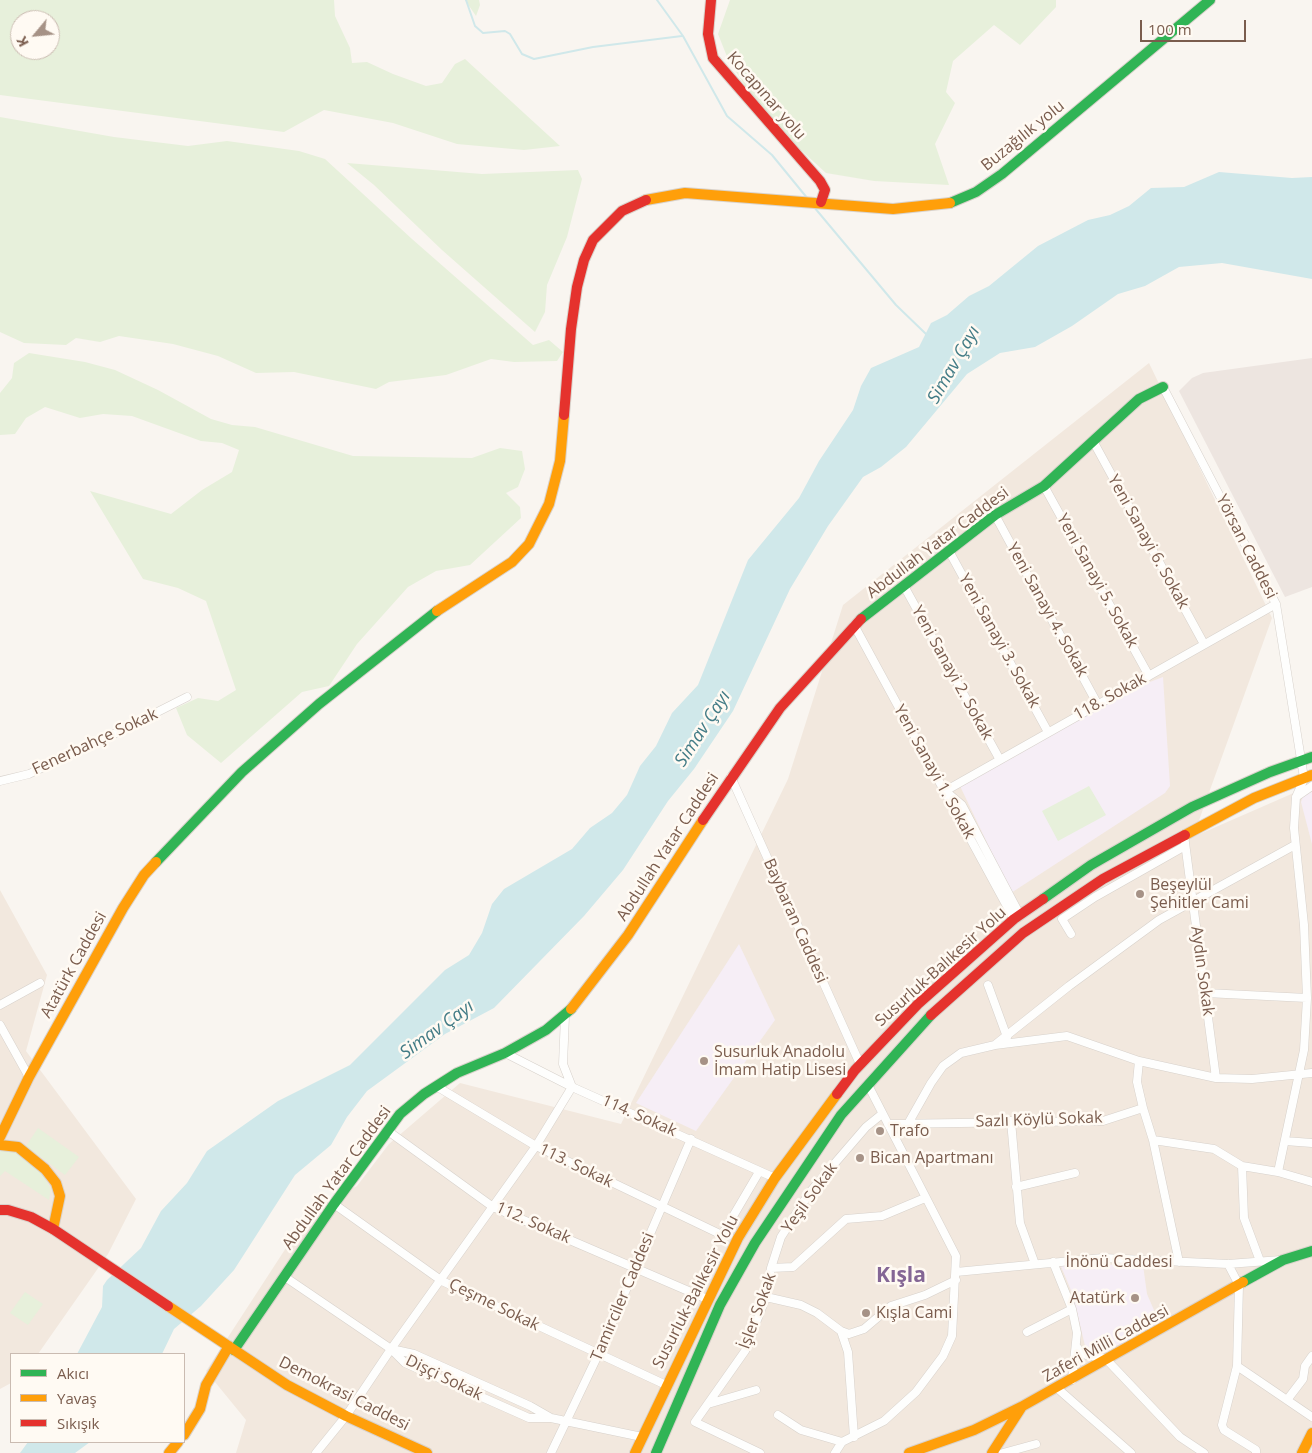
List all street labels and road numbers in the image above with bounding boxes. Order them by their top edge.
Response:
street label: Kocapınar yolu [722,48,810,144]
street label: Buzağılık yolu [978,97,1068,175]
street label: Yeni Sanayi 6. Sokak [1103,472,1193,612]
street label: Abdullah Yatar Caddesi [863,483,1013,603]
street label: Yörsan Caddesi [1211,492,1281,602]
street label: Yeni Sanayi 5. Sokak [1052,511,1142,651]
street label: Yeni Sanayi 4. Sokak [1002,540,1092,680]
street label: Yeni Sanayi 3. Sokak [954,571,1044,711]
street label: Yeni Sanayi 2. Sokak [907,603,997,743]
street label: 118. Sokak [1070,669,1150,725]
street label: Yeni Sanayi 1. Sokak [889,702,979,842]
street label: Fenerbahçe Sokak [29,705,161,779]
street label: Abdullah Yatar Caddesi [613,769,723,925]
street label: Baybaran Caddesi [759,856,831,986]
street label: Susurluk-Balıkesir Yolu [872,903,1010,1031]
street label: Atatürk Caddesi [37,909,111,1021]
street label: Aydın Sokak [1186,925,1218,1017]
street label: 114. Sokak [599,1091,679,1141]
street label: Abdullah Yatar Caddesi [278,1102,396,1254]
street label: Sazlı Köylü Sokak [975,1108,1103,1132]
street label: 113. Sokak [536,1140,616,1192]
street label: Yeşil Sokak [778,1159,842,1237]
street label: 112. Sokak [493,1198,573,1248]
street label: Susurluk-Balıkesir Yolu [649,1212,743,1372]
street label: Tamirciler Caddesi [587,1230,659,1364]
street label: İnönü Caddesi [1066,1252,1172,1272]
street label: İşler Sokak [735,1270,781,1352]
street label: Çeşme Sokak [445,1275,543,1335]
street label: Zaferi Milli Caddesi [1040,1301,1172,1387]
street label: Dişçi Sokak [402,1351,486,1405]
street label: Demokrasi Caddesi [276,1353,412,1435]

